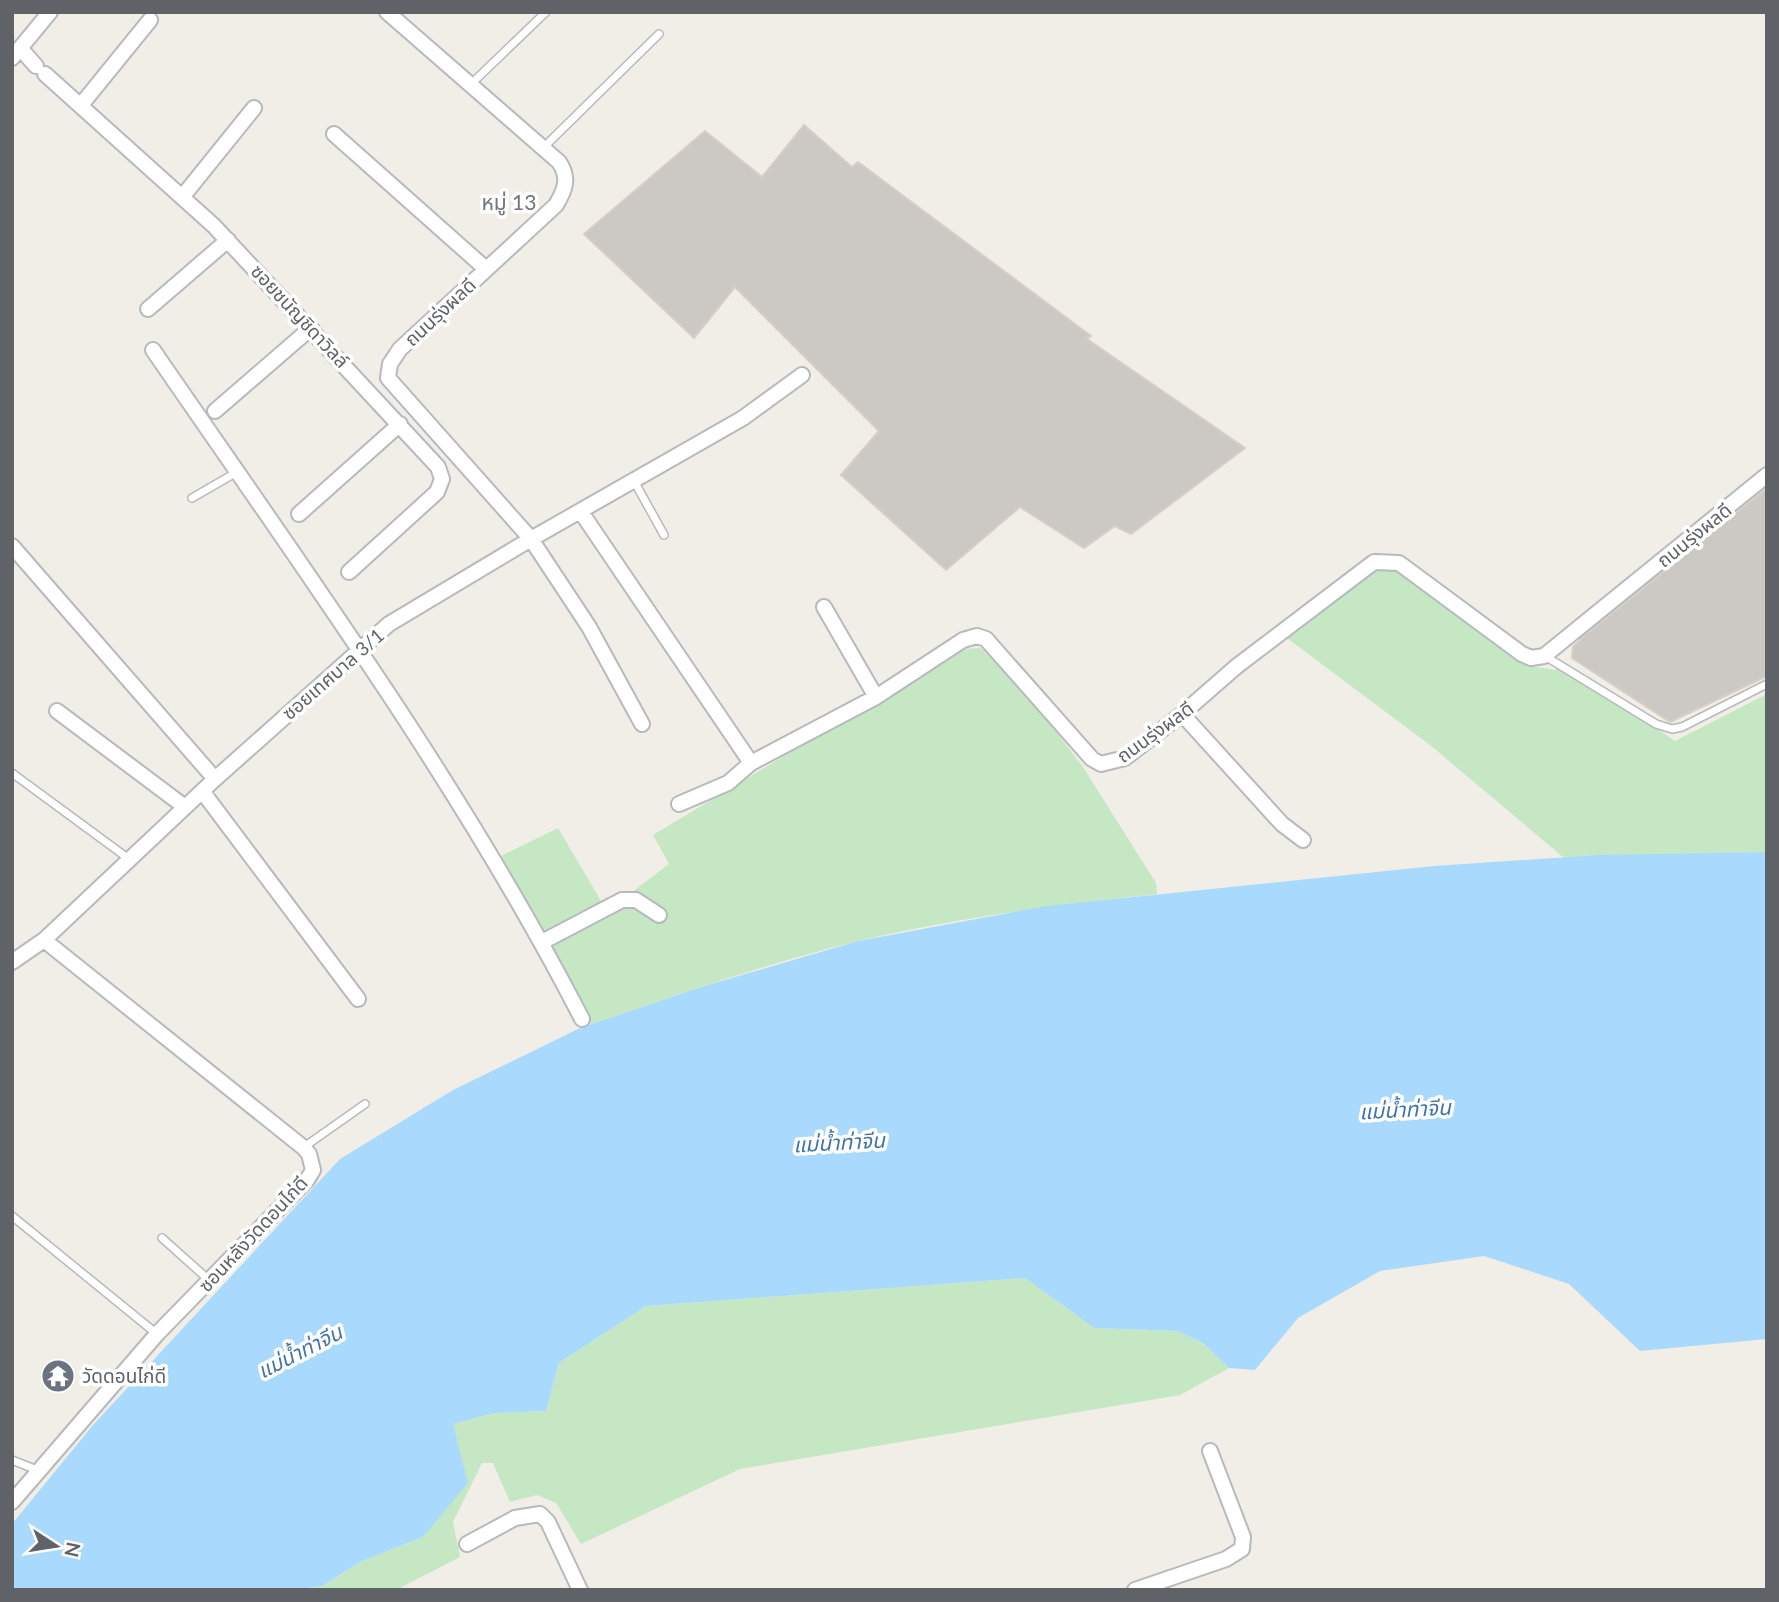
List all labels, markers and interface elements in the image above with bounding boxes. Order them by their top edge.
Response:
district label: หมู่ 13 [482,189,536,216]
street label: ซอยชนัญชิดาวิลล์ [247,259,354,372]
street label: ถนนรุ่งผลดี [399,273,481,351]
street label: ถนนรุ่งผลดี [1652,498,1736,572]
street label: ซอยเทศบาล 3/1 [277,623,388,724]
street label: ถนนรุ่งผลดี [1112,696,1198,768]
water label: แม่น้ำท่าจีน [1358,1093,1452,1123]
water label: แม่น้ำท่าจีน [792,1126,886,1156]
street label: ซอนหลังวัดดอนไก่ดี [193,1171,312,1296]
water label: แม่น้ำท่าจีน [252,1317,347,1383]
temple icon: วัดดอนไก่ดี [39,1357,77,1395]
place label: วัดดอนไก่ดี [82,1364,166,1387]
north arrow [21,1511,91,1581]
text: N [60,1540,86,1559]

